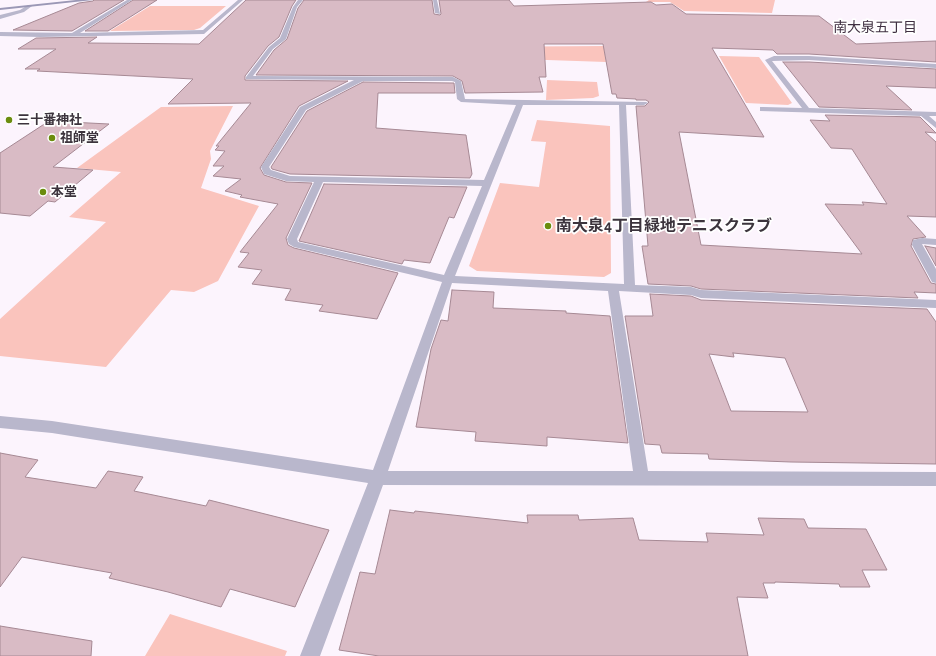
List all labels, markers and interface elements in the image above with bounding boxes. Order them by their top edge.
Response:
district label: 南大泉五丁目 [833,20,917,36]
place label: 三十番神社 [17,112,82,128]
marker: 三十番神社 [4,115,14,125]
place label: 祖師堂 [60,130,99,146]
marker: 祖師堂 [47,133,57,143]
place label: 本堂 [51,184,77,200]
marker: 本堂 [38,187,48,197]
place label: 南大泉4丁目緑地テニスクラブ [556,216,772,236]
marker: 南大泉4丁目緑地テニスクラブ [543,221,553,231]

